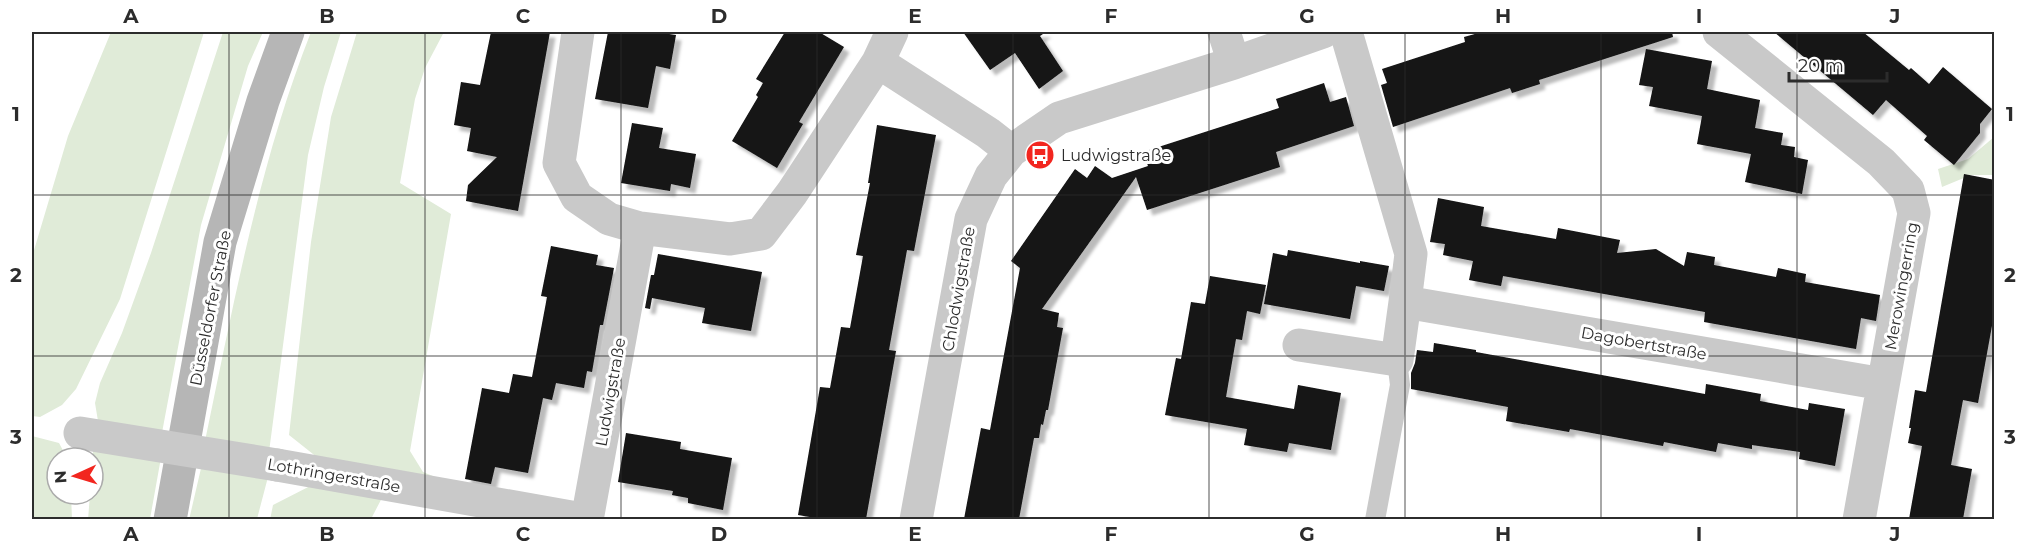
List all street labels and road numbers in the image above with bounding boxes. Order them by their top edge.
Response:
street label: Merowingerring [1881,221,1922,351]
street label: Chlodwigstraße [938,225,979,353]
street label: Düsseldorfer Straße [186,229,235,388]
street label: Dagobertstraße [1580,323,1708,364]
street label: Ludwigstraße [592,336,629,448]
street label: Lothringerstraße [266,454,402,497]

